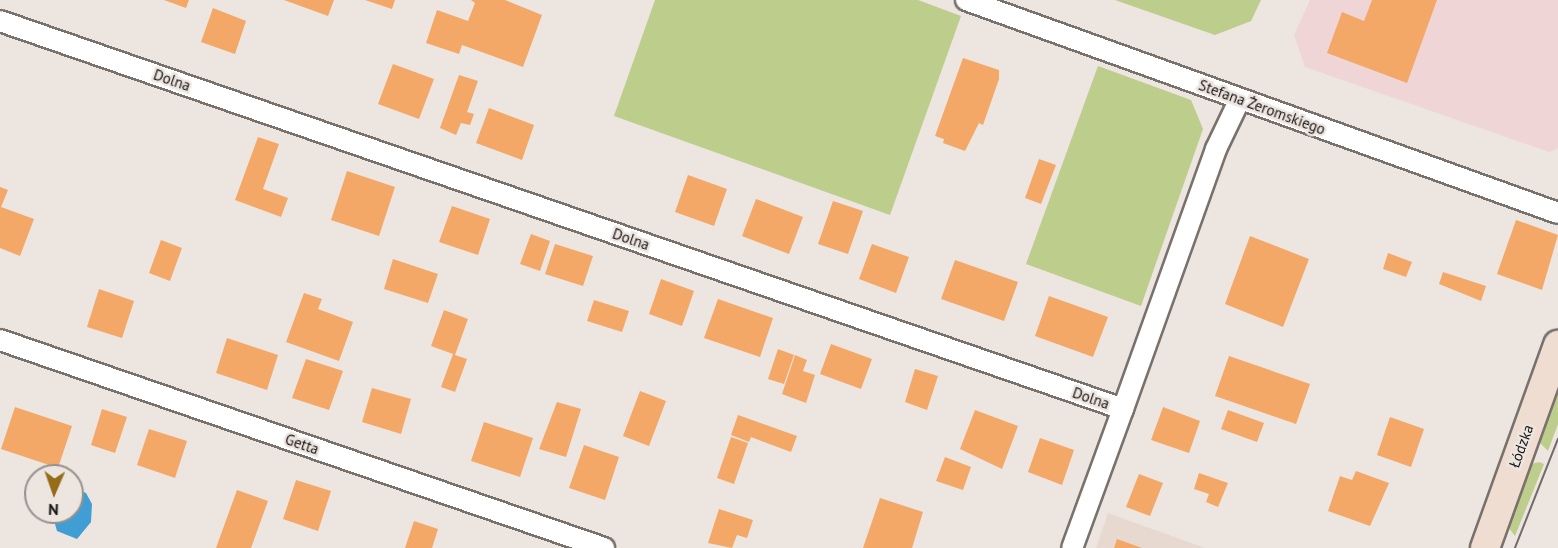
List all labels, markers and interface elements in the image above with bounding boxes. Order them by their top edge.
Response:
street label: Dolna [151,65,193,95]
street label: Stefana Żeromskiego [1196,76,1328,138]
street label: Dolna [610,224,652,254]
street label: Dolna [1070,383,1112,413]
street label: Łódzka [1505,422,1537,470]
street label: Getta [283,430,321,458]
north arrow [24,464,84,524]
text: N [48,500,59,520]

